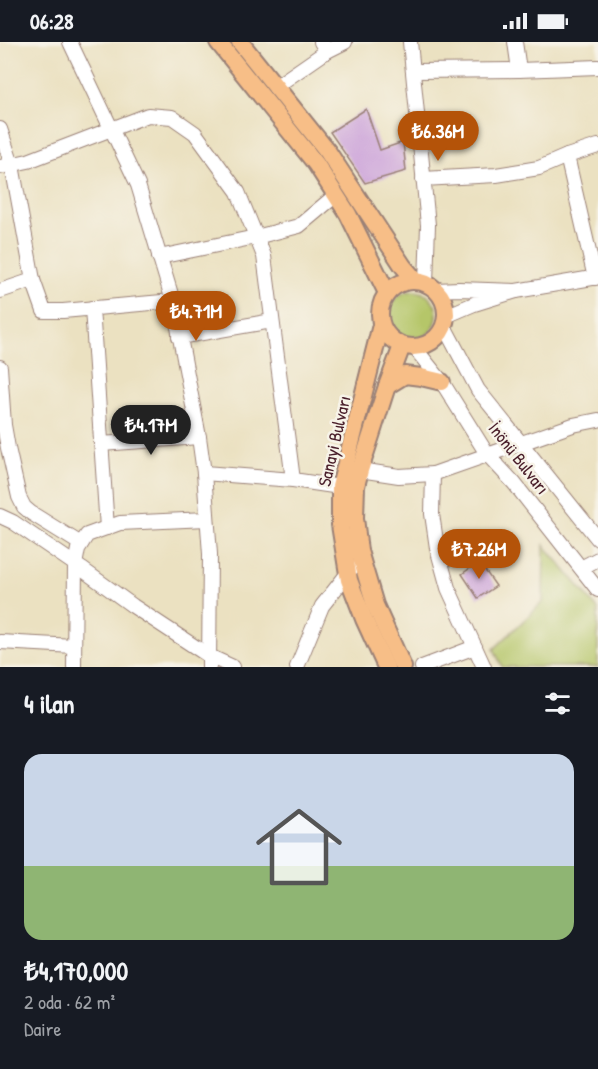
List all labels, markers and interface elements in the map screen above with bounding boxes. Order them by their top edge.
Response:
text: 06:28 [30,6,74,36]
pin: ₺6.36M [389,111,487,162]
text: ₺6.36M [412,117,464,144]
pin: ₺4.71M [147,291,245,342]
text: ₺4.71M [170,297,222,324]
street label: Sanayi Bulvarı [311,393,357,489]
pin: ₺4.17M [102,405,200,456]
text: ₺4.17M [125,411,177,438]
street label: İnönü Bulvarı [483,417,555,499]
pin: ₺7.26M [430,529,528,580]
text: ₺7.26M [452,535,506,562]
text: 4 ilan [24,686,74,721]
icon: filters [541,687,574,720]
icon: home [245,793,353,901]
text: ₺4,170,000 [24,953,128,988]
text: 2 oda · 62 m² [24,988,115,1015]
text: Daire [24,1015,61,1042]

